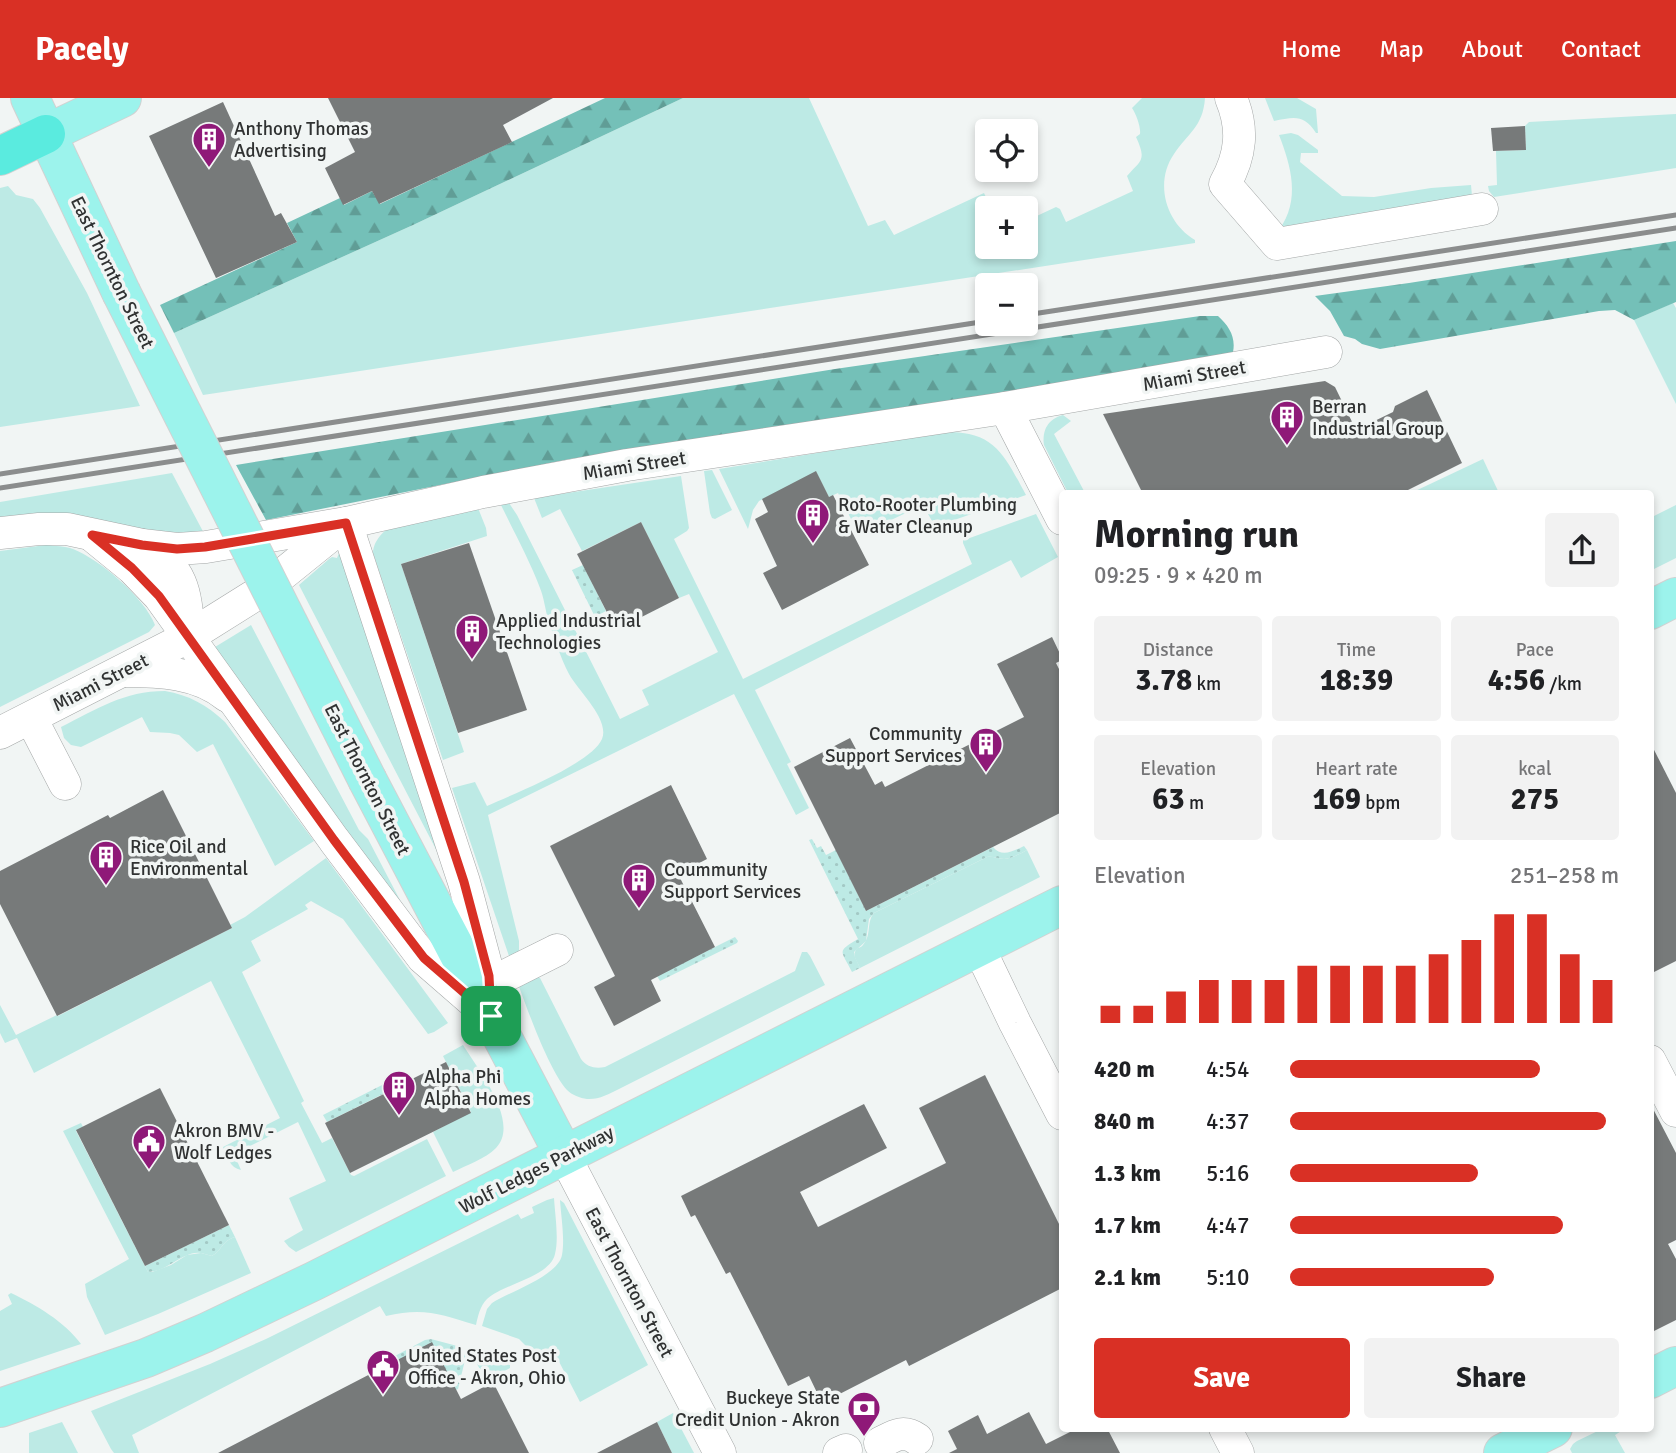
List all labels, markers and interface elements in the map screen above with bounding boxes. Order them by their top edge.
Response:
text: Pacely [35,29,129,70]
text: Home [1281,34,1341,64]
text: Map [1379,34,1424,64]
text: About [1462,34,1523,64]
text: Contact [1561,34,1641,64]
place label: Anthony Thomas Advertising [234,117,369,163]
map controls [975,119,1038,336]
button: locate [975,119,1038,182]
building icon: Anthony Thomas Advertising [190,120,228,169]
street label: East Thornton Street [65,192,160,353]
button: + [975,196,1038,259]
button: − [975,273,1038,336]
street label: Miami Street [1141,355,1248,397]
place label: Berran Industrial Group [1312,395,1444,441]
building icon: Berran Industrial Group [1268,398,1306,447]
street label: Miami Street [581,446,688,486]
place label: Roto-Rooter Plumbing & Water Cleanup [838,493,1017,539]
building icon: Roto-Rooter Plumbing & Water Cleanup [794,496,832,545]
text: Morning run [1094,511,1299,558]
button: share [1545,513,1619,587]
text: 09:25 · 9 × 420 m [1094,561,1263,590]
place label: Applied Industrial Technologies [496,609,641,655]
building icon: Applied Industrial Technologies [453,612,491,661]
text: Distance [1143,638,1214,662]
text: Time [1337,638,1376,662]
text: Pace [1516,638,1554,662]
street label: Miami Street [49,648,153,717]
text: 3.78 [1135,662,1192,699]
text: 18:39 [1320,662,1393,699]
text: 4:56 [1488,662,1545,699]
text: km [1192,672,1221,696]
text: /km [1545,672,1582,696]
street label: East Thornton Street [319,700,416,859]
place label: Community Support Services [825,722,962,768]
building icon: Community Support Services [967,725,1005,774]
text: Elevation [1140,757,1216,781]
text: Heart rate [1315,757,1398,781]
text: kcal [1518,757,1551,781]
text: 63 [1152,781,1185,818]
text: 169 [1312,781,1361,818]
text: 275 [1511,781,1559,818]
text: m [1185,791,1204,815]
text: bpm [1361,791,1401,815]
place label: Rice Oil and Environmental [130,835,248,881]
building icon: Rice Oil and Environmental [87,838,125,887]
place label: Coummunity Support Services [664,858,801,904]
building icon: Coummunity Support Services [620,861,658,910]
text: Elevation [1094,861,1186,890]
text: 251–258 m [1510,861,1619,890]
pin [461,986,521,1046]
icon: arrive [472,997,510,1035]
text: 420 m [1094,1055,1155,1084]
text: 4:54 [1206,1055,1249,1084]
place label: Alpha Phi Alpha Homes [424,1065,531,1111]
building icon: Alpha Phi Alpha Homes [380,1068,418,1117]
text: 840 m [1094,1107,1155,1136]
text: 4:37 [1206,1107,1249,1136]
place label: Akron BMV - Wolf Ledges [174,1119,274,1165]
street label: Wolf Ledges Parkway [455,1120,618,1219]
public building icon: Akron BMV - Wolf Ledges [130,1122,168,1171]
text: 1.3 km [1094,1159,1161,1188]
text: 5:16 [1206,1159,1249,1188]
street label: East Thornton Street [579,1203,679,1362]
text: 1.7 km [1094,1211,1161,1240]
text: 4:47 [1206,1211,1249,1240]
text: 2.1 km [1094,1263,1161,1292]
text: 5:10 [1206,1263,1249,1292]
button: Save [1094,1338,1350,1418]
button: Share [1364,1338,1619,1418]
place label: United States Post Office - Akron, Ohio [408,1344,566,1390]
public building icon: United States Post Office - Akron, Ohio [364,1347,402,1396]
place label: Buckeye State Credit Union - Akron [675,1386,840,1432]
bank icon: Buckeye State Credit Union - Akron [845,1389,883,1438]

